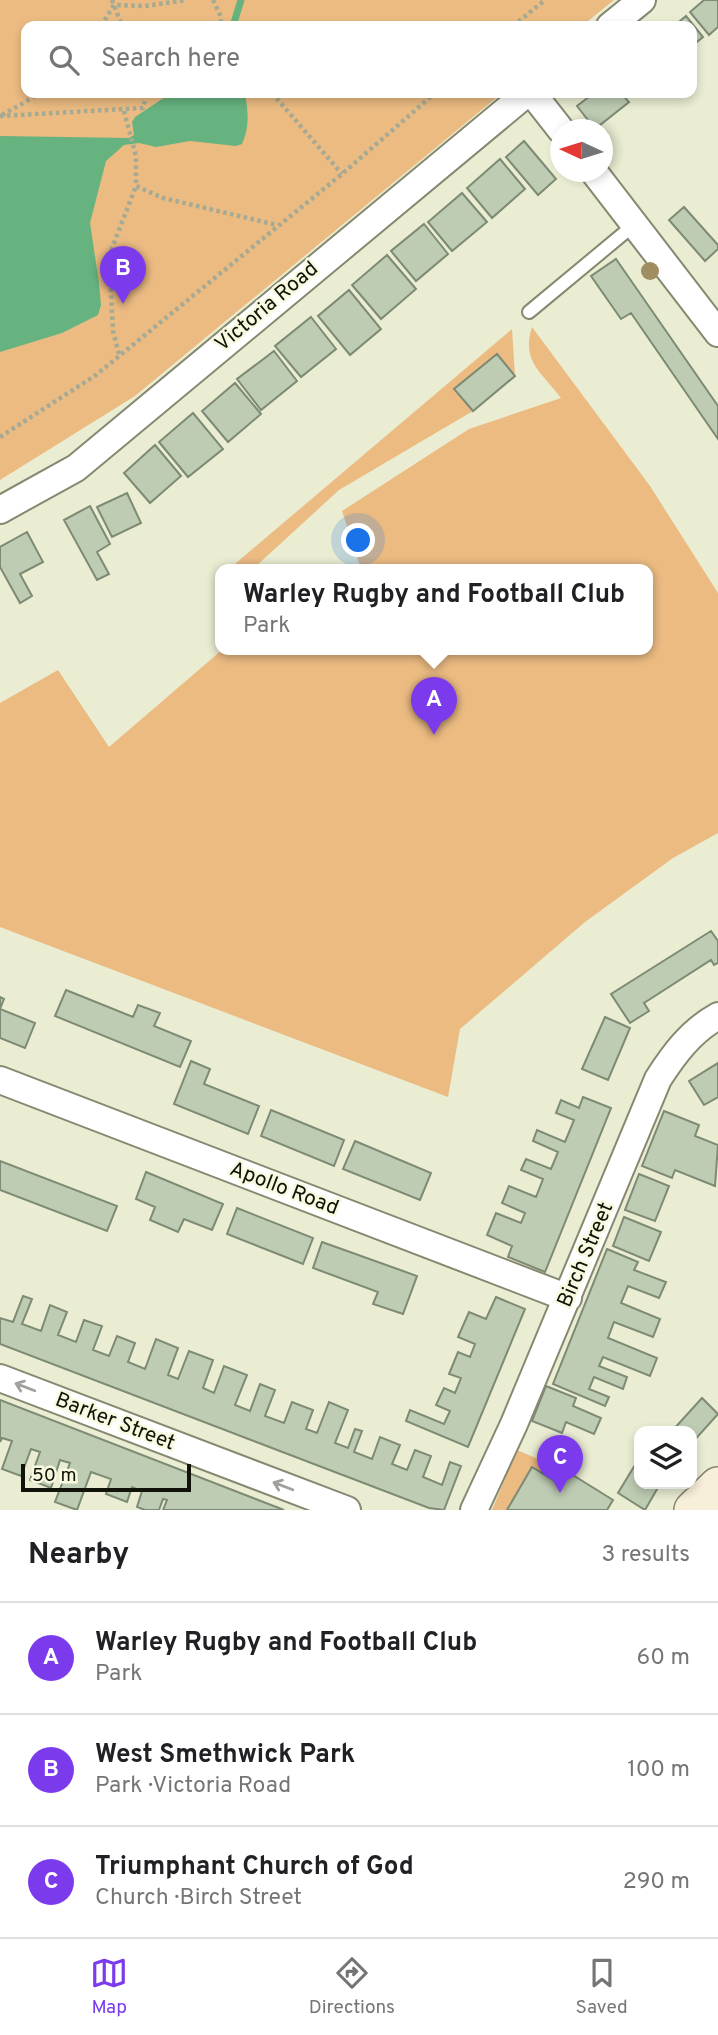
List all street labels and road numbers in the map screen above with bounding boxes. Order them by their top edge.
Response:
street label: Victoria Road [210,256,324,358]
street label: Apollo Road [226,1156,342,1222]
street label: Birch Street [552,1198,620,1312]
street label: Barker Street [51,1387,179,1457]

